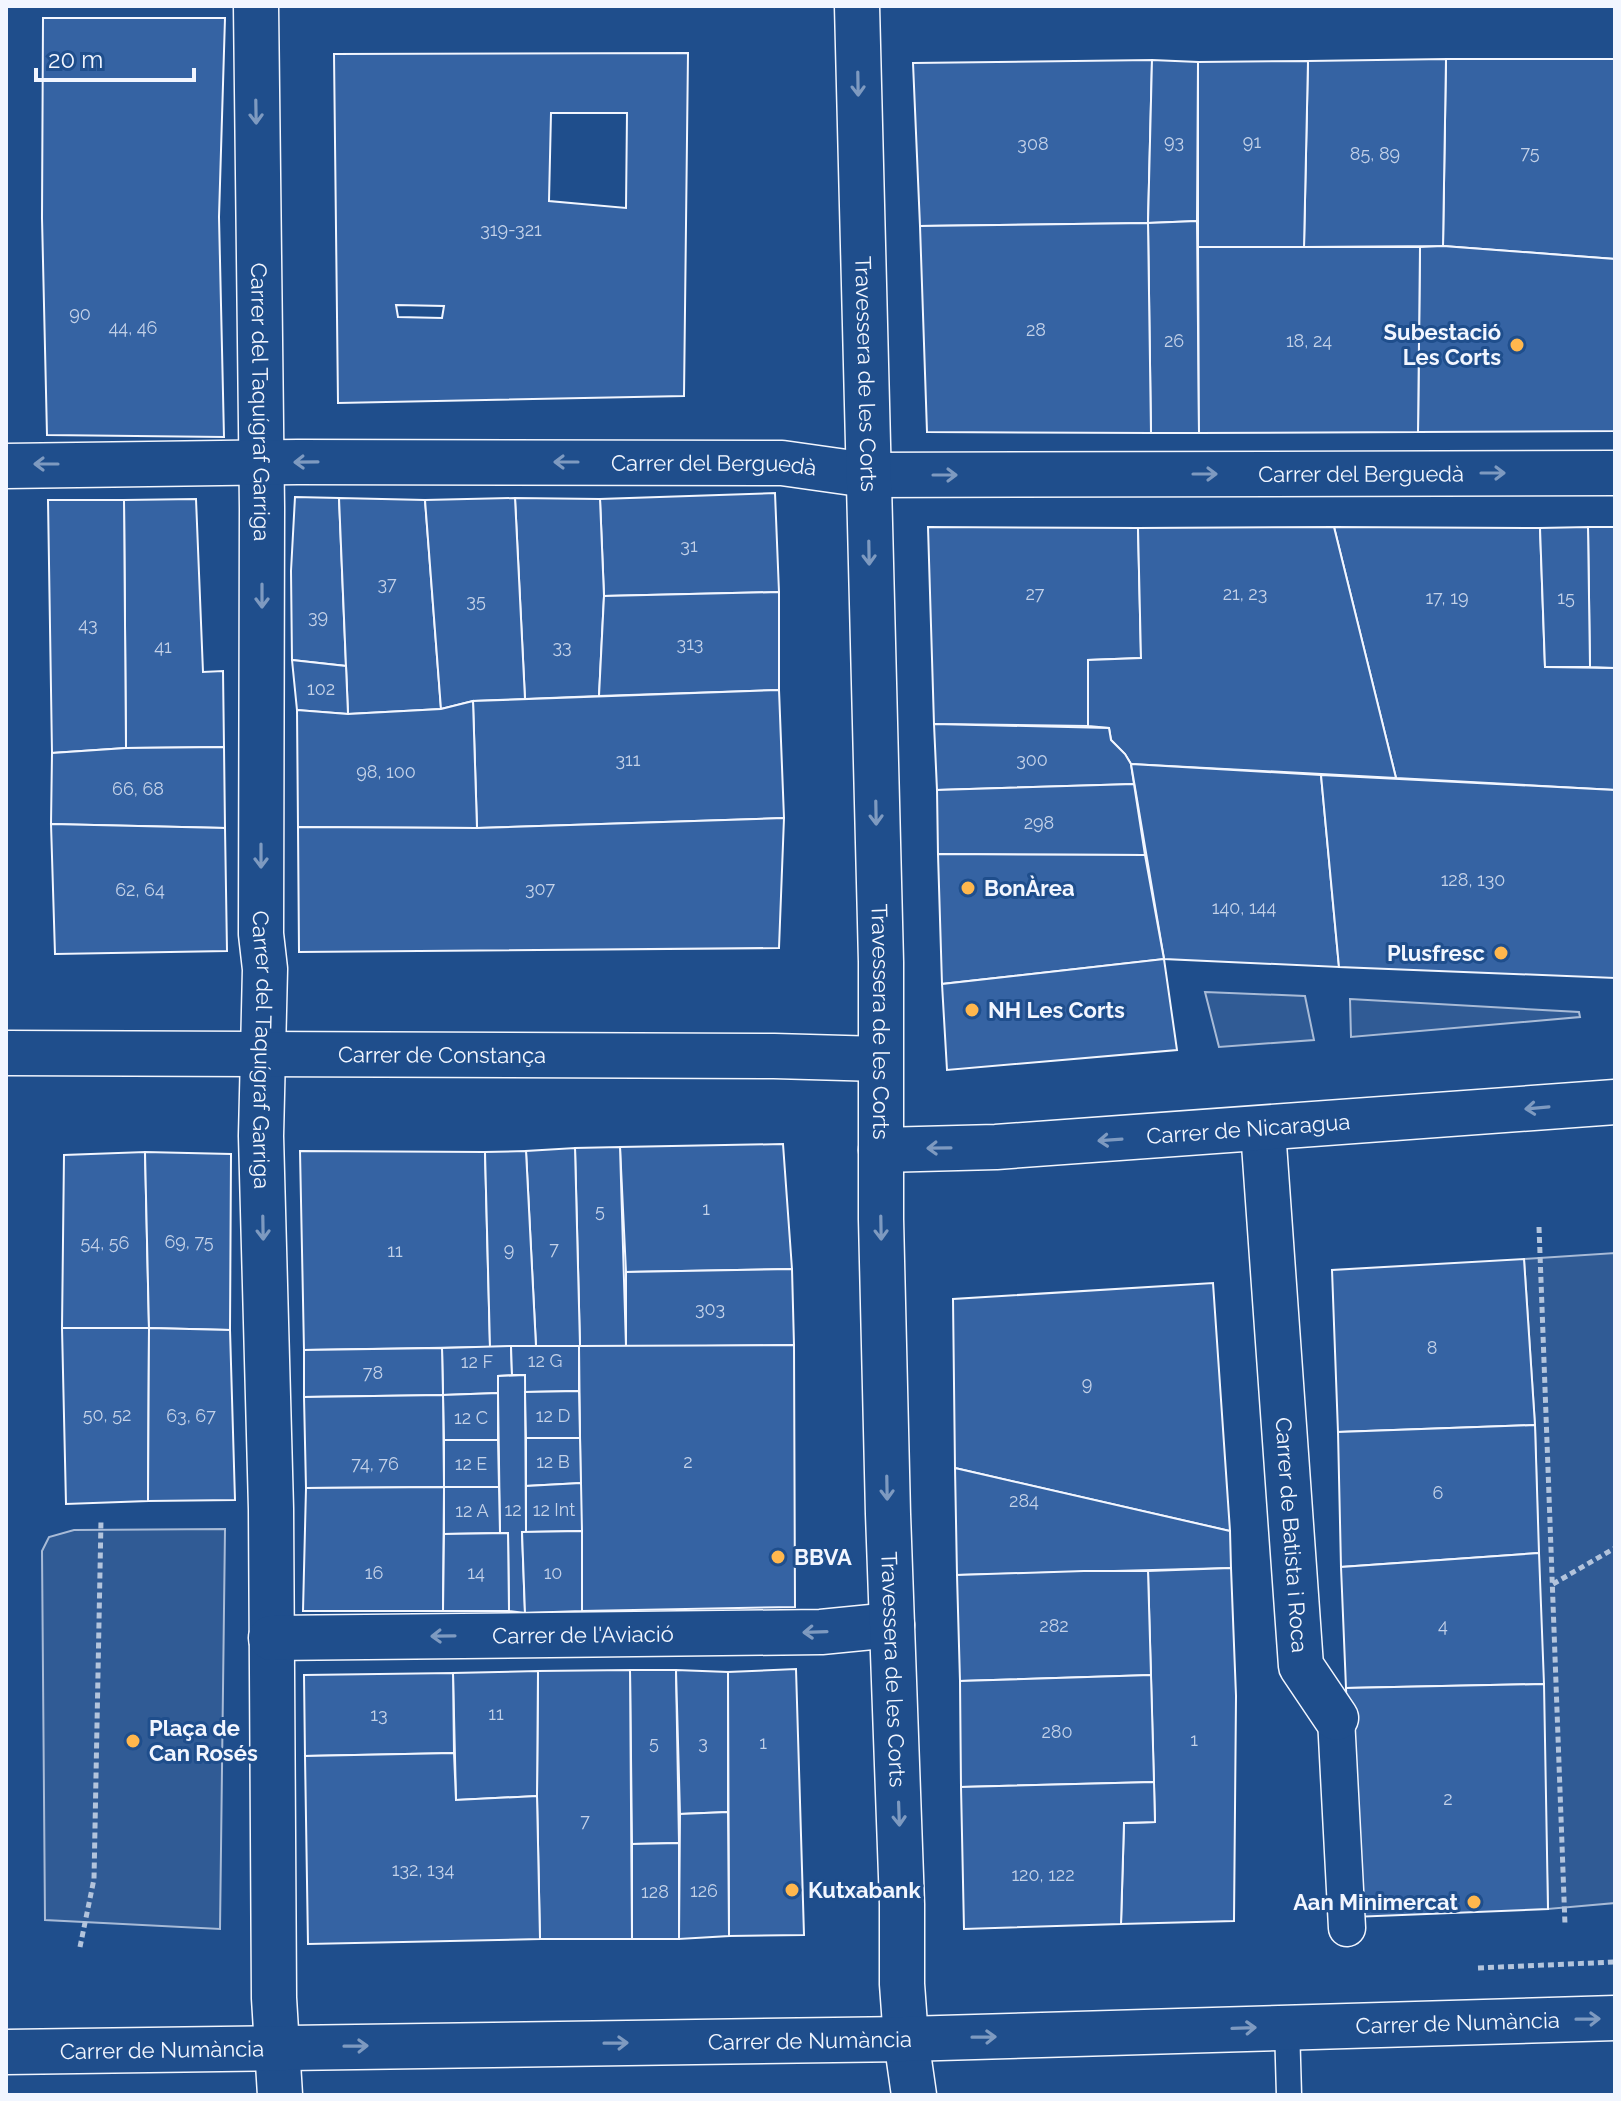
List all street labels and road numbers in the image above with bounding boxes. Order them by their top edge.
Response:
street label: Travessera de les Corts [850,256,882,492]
street label: Carrer del Taquígraf Garriga [246,262,275,541]
street label: Carrer del Berguedà [611,450,818,481]
street label: Carrer del Berguedà [1258,460,1464,487]
street label: Travessera de les Corts [867,903,894,1140]
street label: Carrer del Taquígraf Garriga [248,911,278,1189]
street label: Carrer de Constança [338,1041,546,1068]
street label: Carrer de Nicaragua [1145,1108,1351,1149]
street label: Carrer de Batista i Roca [1270,1416,1313,1654]
street label: Travessera de les Corts [876,1551,911,1788]
street label: Carrer de l'Aviació [492,1621,674,1649]
street label: Carrer de Numància [1355,2007,1560,2039]
street label: Carrer de Numància [708,2026,912,2055]
street label: Carrer de Numància [60,2035,264,2064]

